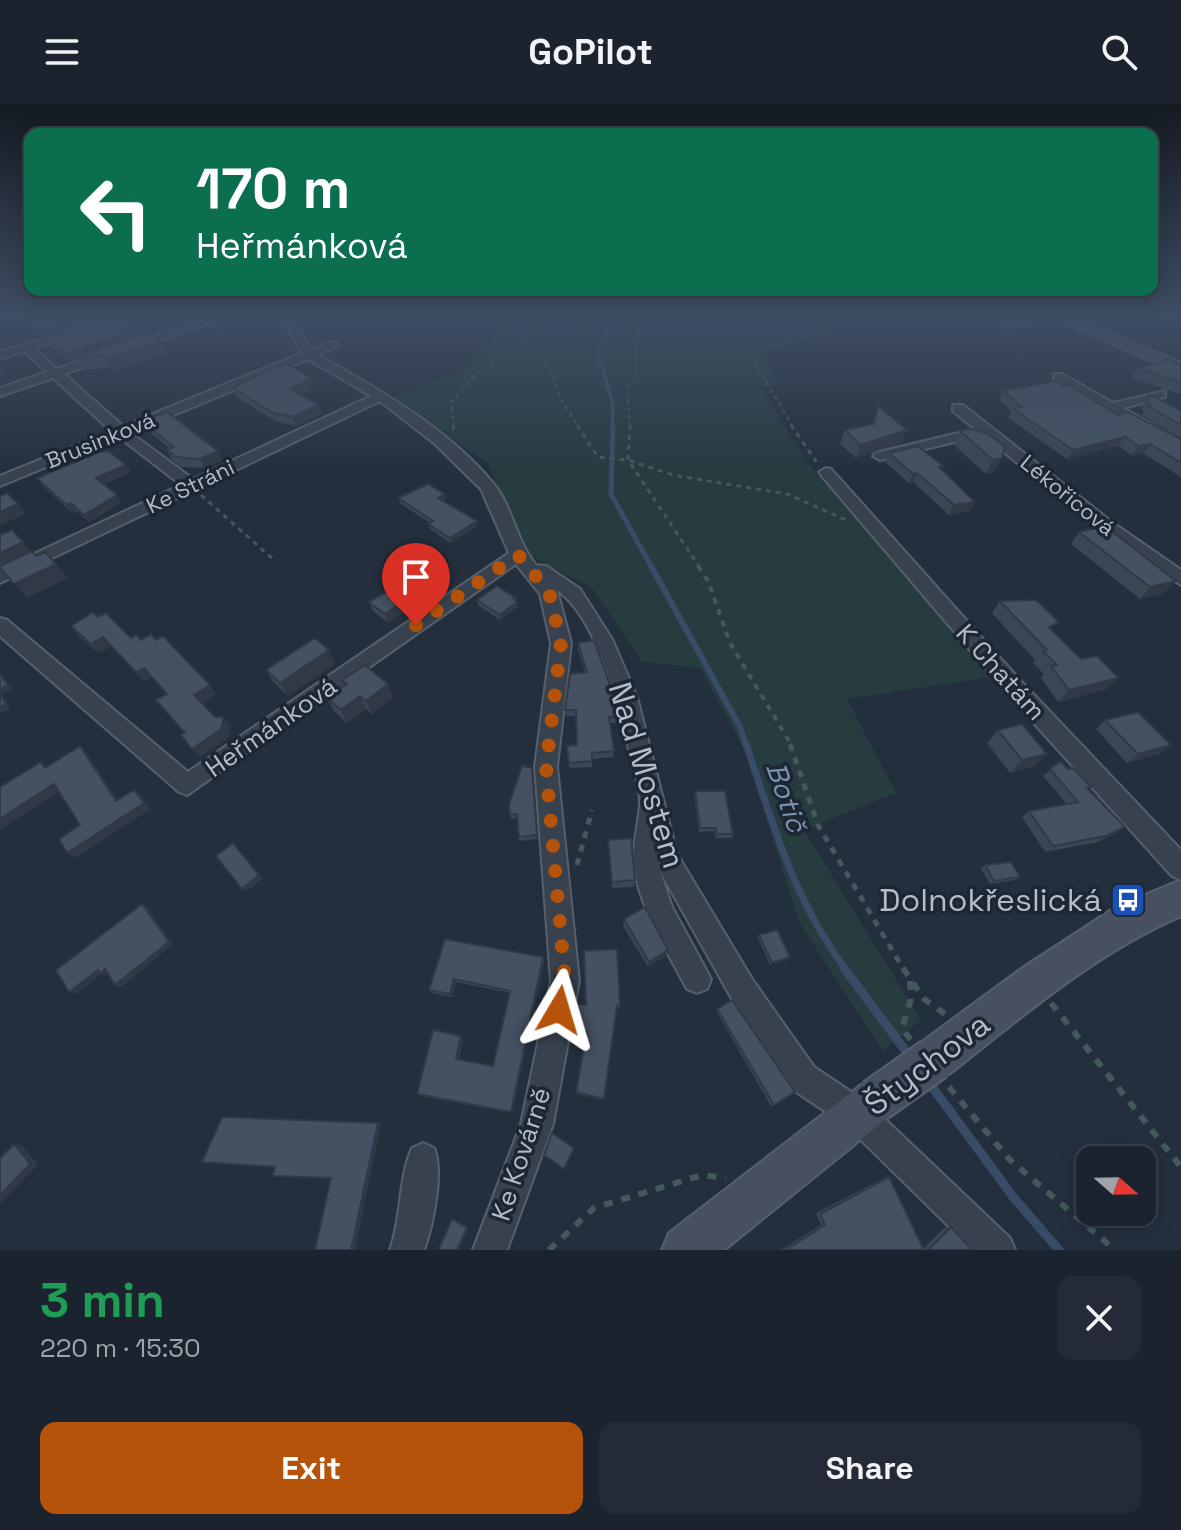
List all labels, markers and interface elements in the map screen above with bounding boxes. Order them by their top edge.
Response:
text: GoPilot [528,29,653,75]
icon: menu [40,30,84,74]
icon: search [1097,30,1141,74]
text: 170 m [196,153,350,224]
icon: left [64,160,168,264]
text: Heřmánková [196,223,408,269]
street label: Brusinková [41,405,159,475]
street label: Lékořicová [1015,448,1121,542]
street label: Ke Stráni [141,453,239,519]
pin [382,543,450,625]
icon: arrive [394,555,438,599]
street label: K Chatám [949,617,1053,727]
street label: Heřmánková [199,669,343,785]
street label: Nad Mostem [600,677,694,873]
water label: Botič [758,757,816,839]
place label: Dolnokřeslická [879,880,1102,920]
bus stop icon: Dolnokřeslická [1109,881,1147,919]
position arrow [517,968,601,1052]
street label: Štychova [856,1004,998,1124]
street label: Ke Kovárně [484,1083,558,1225]
north arrow [1076,1146,1156,1226]
map controls [1076,1146,1156,1226]
text: 3 min [40,1270,165,1331]
button: close [1057,1276,1141,1360]
text: 220 m · 15:30 [40,1331,201,1365]
button: Exit [40,1422,583,1514]
button: Share [599,1422,1141,1514]

